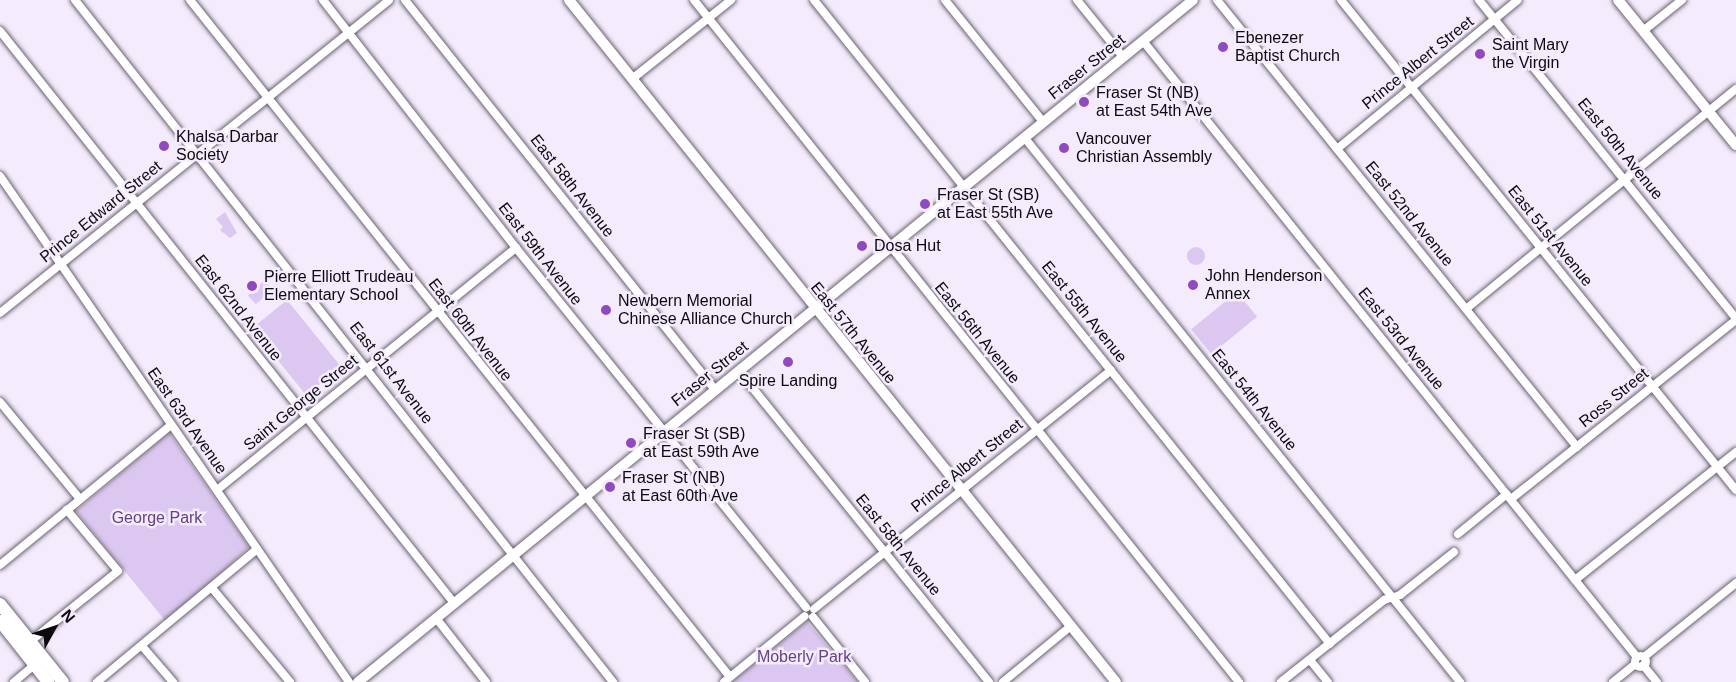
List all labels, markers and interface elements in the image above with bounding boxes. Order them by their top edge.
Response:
street label: Prince Albert Street [1358,12,1478,114]
place label: Ebenezer Baptist Church [1235,28,1340,66]
street label: Fraser Street [1045,30,1129,104]
place label: Saint Mary the Virgin [1492,35,1568,73]
marker: Ebenezer Baptist Church [1216,40,1230,54]
marker: Saint Mary the Virgin [1473,47,1487,61]
place label: Fraser St (NB) at East 54th Ave [1096,83,1213,121]
street label: East 50th Avenue [1573,94,1667,204]
marker: Fraser St (NB) at East 54th Ave [1077,95,1091,109]
place label: Khalsa Darbar Society [176,127,278,165]
place label: Vancouver Christian Assembly [1076,129,1213,167]
street label: East 58th Avenue [526,130,618,242]
marker: Khalsa Darbar Society [157,139,171,153]
marker: Vancouver Christian Assembly [1057,141,1071,155]
street label: Prince Edward Street [36,157,166,267]
street label: East 52nd Avenue [1360,157,1458,271]
street label: East 51st Avenue [1503,181,1597,291]
place label: Fraser St (SB) at East 55th Ave [937,185,1054,223]
marker: Fraser St (SB) at East 55th Ave [918,197,932,211]
street label: East 59th Avenue [494,198,586,310]
place label: Dosa Hut [874,236,941,256]
marker: Dosa Hut [855,239,869,253]
street label: East 62nd Avenue [190,251,286,365]
street label: East 55th Avenue [1037,257,1131,367]
place label: John Henderson Annex [1205,266,1322,304]
place label: Pierre Elliott Trudeau Elementary School [264,267,414,305]
street label: East 60th Avenue [424,274,516,386]
street label: East 57th Avenue [806,278,900,388]
street label: East 56th Avenue [930,278,1024,388]
marker: John Henderson Annex [1186,278,1200,292]
marker: Pierre Elliott Trudeau Elementary School [245,279,259,293]
street label: East 53rd Avenue [1354,284,1448,394]
place label: Newbern Memorial Chinese Alliance Church [618,291,793,329]
marker: Newbern Memorial Chinese Alliance Church [599,303,613,317]
street label: East 61st Avenue [345,318,437,428]
street label: Fraser Street [668,337,752,411]
street label: East 54th Avenue [1207,345,1301,455]
street label: Saint George Street [240,351,362,455]
marker: Spire Landing [781,355,795,369]
street label: East 63rd Avenue [143,364,231,478]
street label: Ross Street [1575,364,1653,432]
place label: Spire Landing [739,371,837,391]
street label: Prince Albert Street [907,415,1027,517]
place label: Fraser St (SB) at East 59th Ave [643,424,760,462]
marker: Fraser St (SB) at East 59th Ave [624,436,638,450]
place label: Fraser St (NB) at East 60th Ave [622,468,739,506]
marker: Fraser St (NB) at East 60th Ave [603,480,617,494]
street label: East 58th Avenue [851,490,945,600]
park label: George Park [112,508,202,528]
north arrow [24,598,84,658]
text: N [58,606,78,626]
park label: Moberly Park [757,647,851,667]

